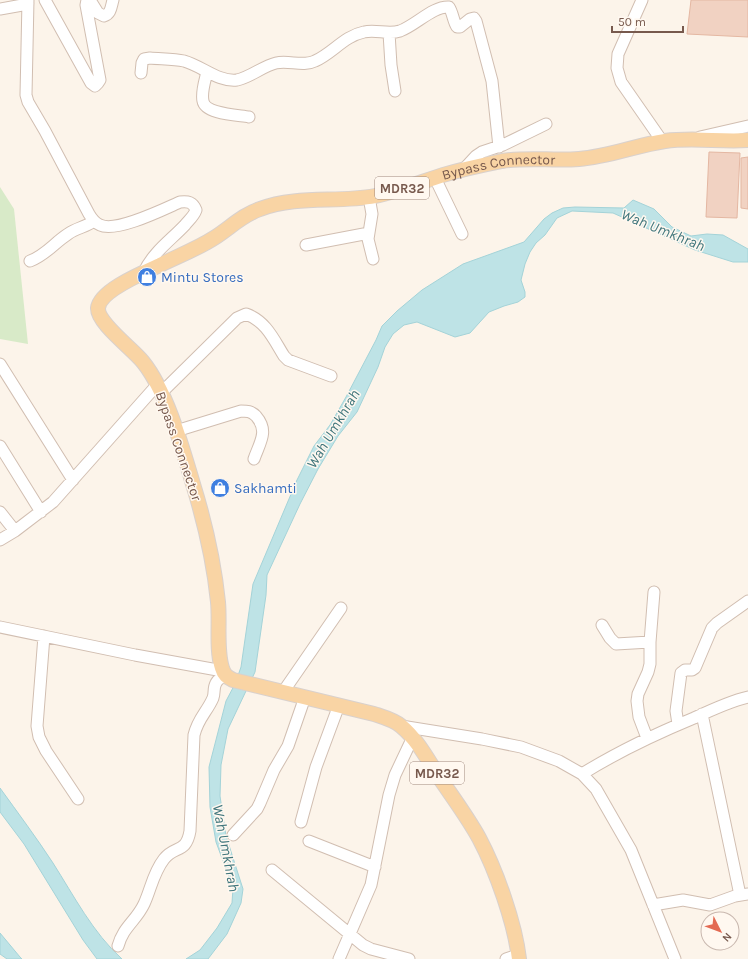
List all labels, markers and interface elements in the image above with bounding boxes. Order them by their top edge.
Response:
scale bar [612,8,683,34]
text: 50 m [618,15,646,29]
street label: Bypass Connector [440,151,556,184]
road number: MDR32 [375,177,429,199]
water label: Wah Umkhrah [619,205,707,255]
shop icon: Mintu Stores [136,266,158,288]
place label: Mintu Stores [161,269,244,286]
water label: Wah Umkhrah [302,386,364,472]
street label: Bypass Connector [152,389,206,504]
shop icon: Sakhamti [209,477,231,499]
place label: Sakhamti [234,480,297,497]
road number: MDR32 [410,762,464,784]
water label: Wah Umkhrah [209,803,243,893]
north arrow [700,911,740,951]
text: N [720,930,735,945]

